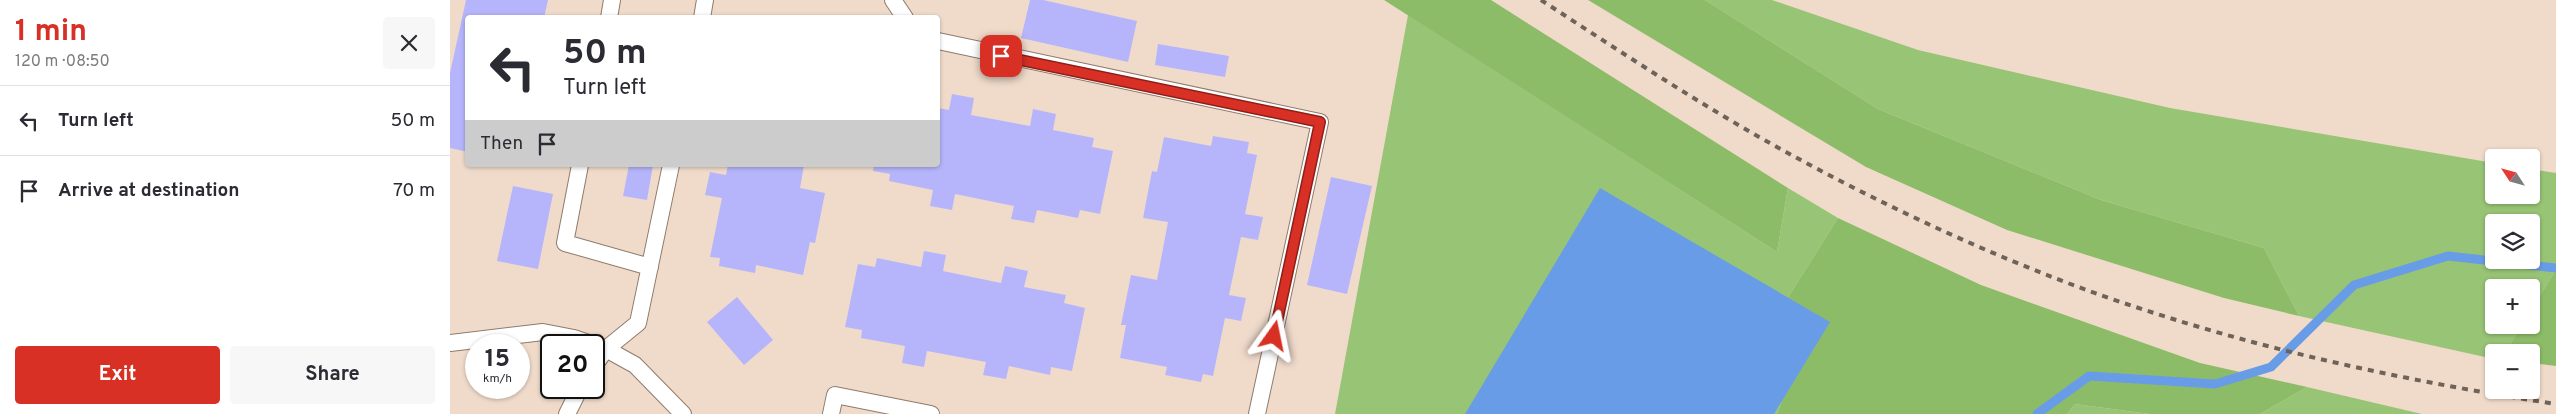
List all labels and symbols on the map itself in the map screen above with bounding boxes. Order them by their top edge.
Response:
pin [980,35,1022,77]
north arrow [2485,149,2540,204]
position arrow [1247,309,1299,361]
speed limit sign: 20 [540,334,605,399]

